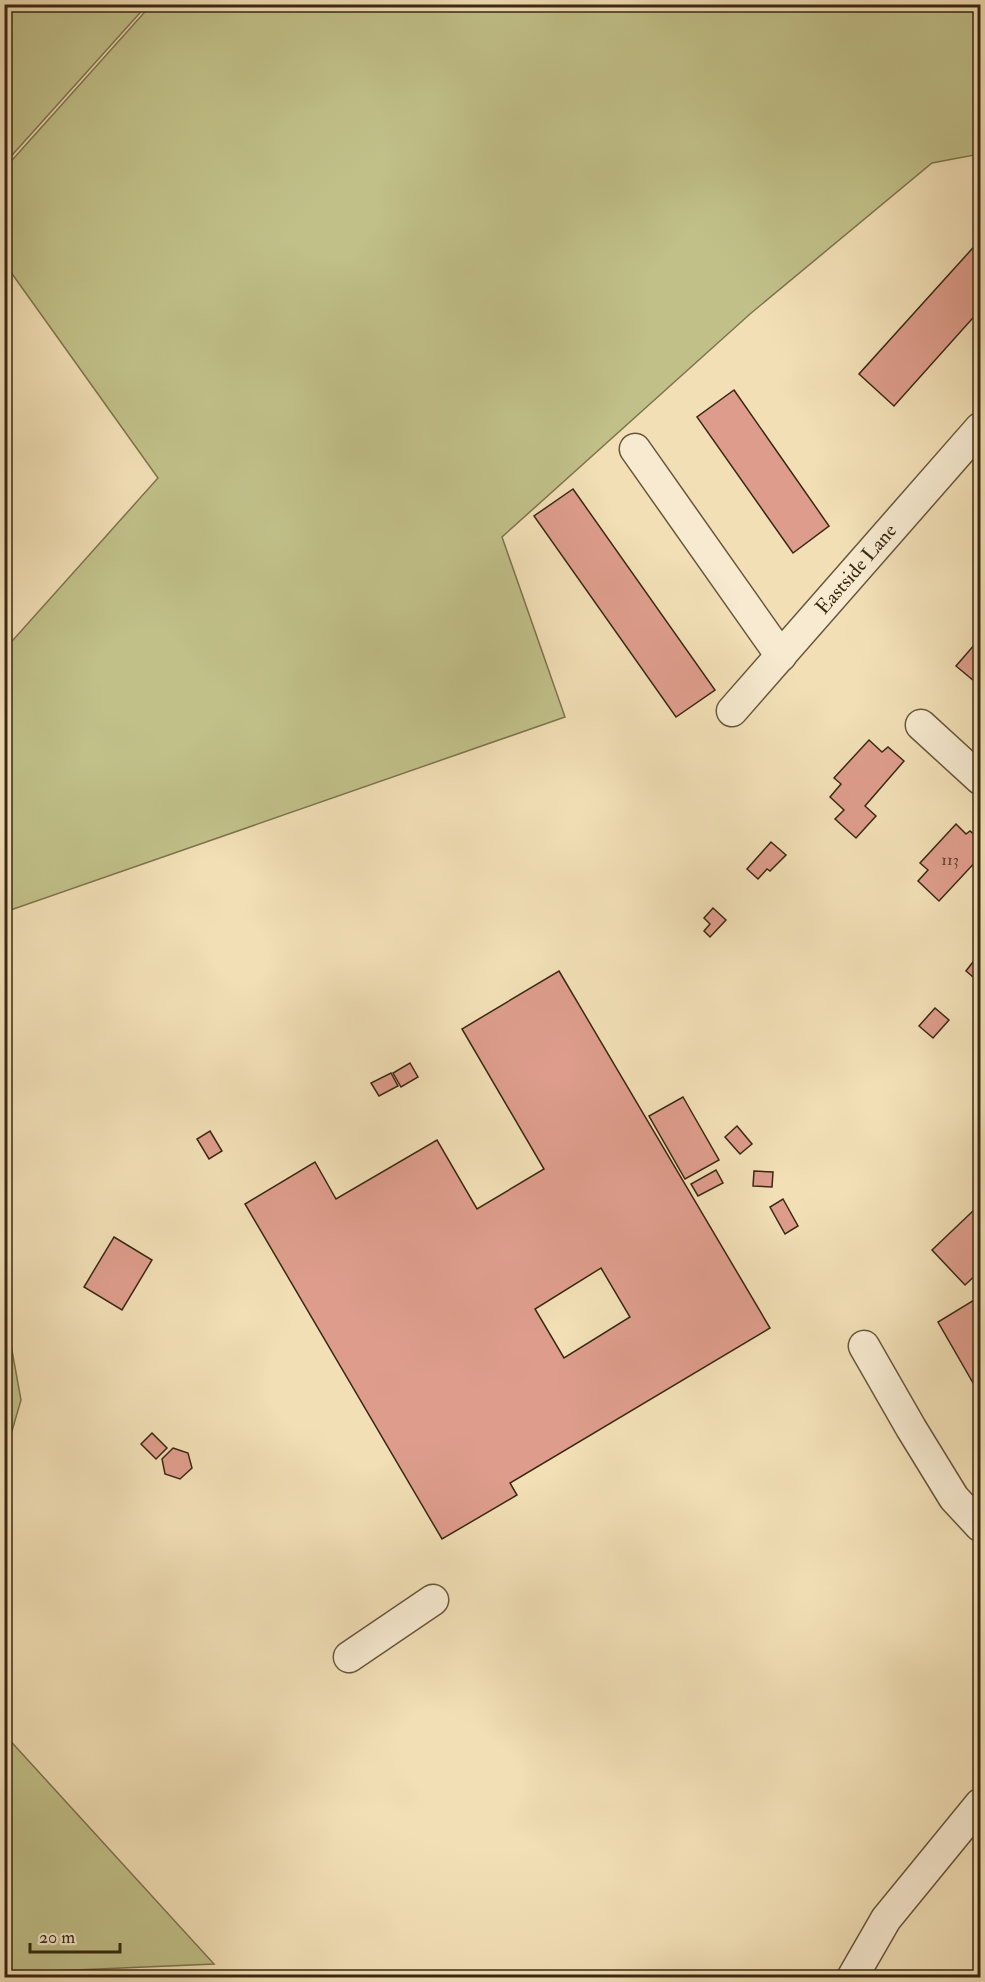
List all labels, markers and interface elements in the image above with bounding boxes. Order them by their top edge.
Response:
street label: Eastside Lane [810,519,902,619]
house number: 113 [941,850,959,870]
scale bar [30,1916,120,1954]
text: 20 m [39,1926,75,1949]

